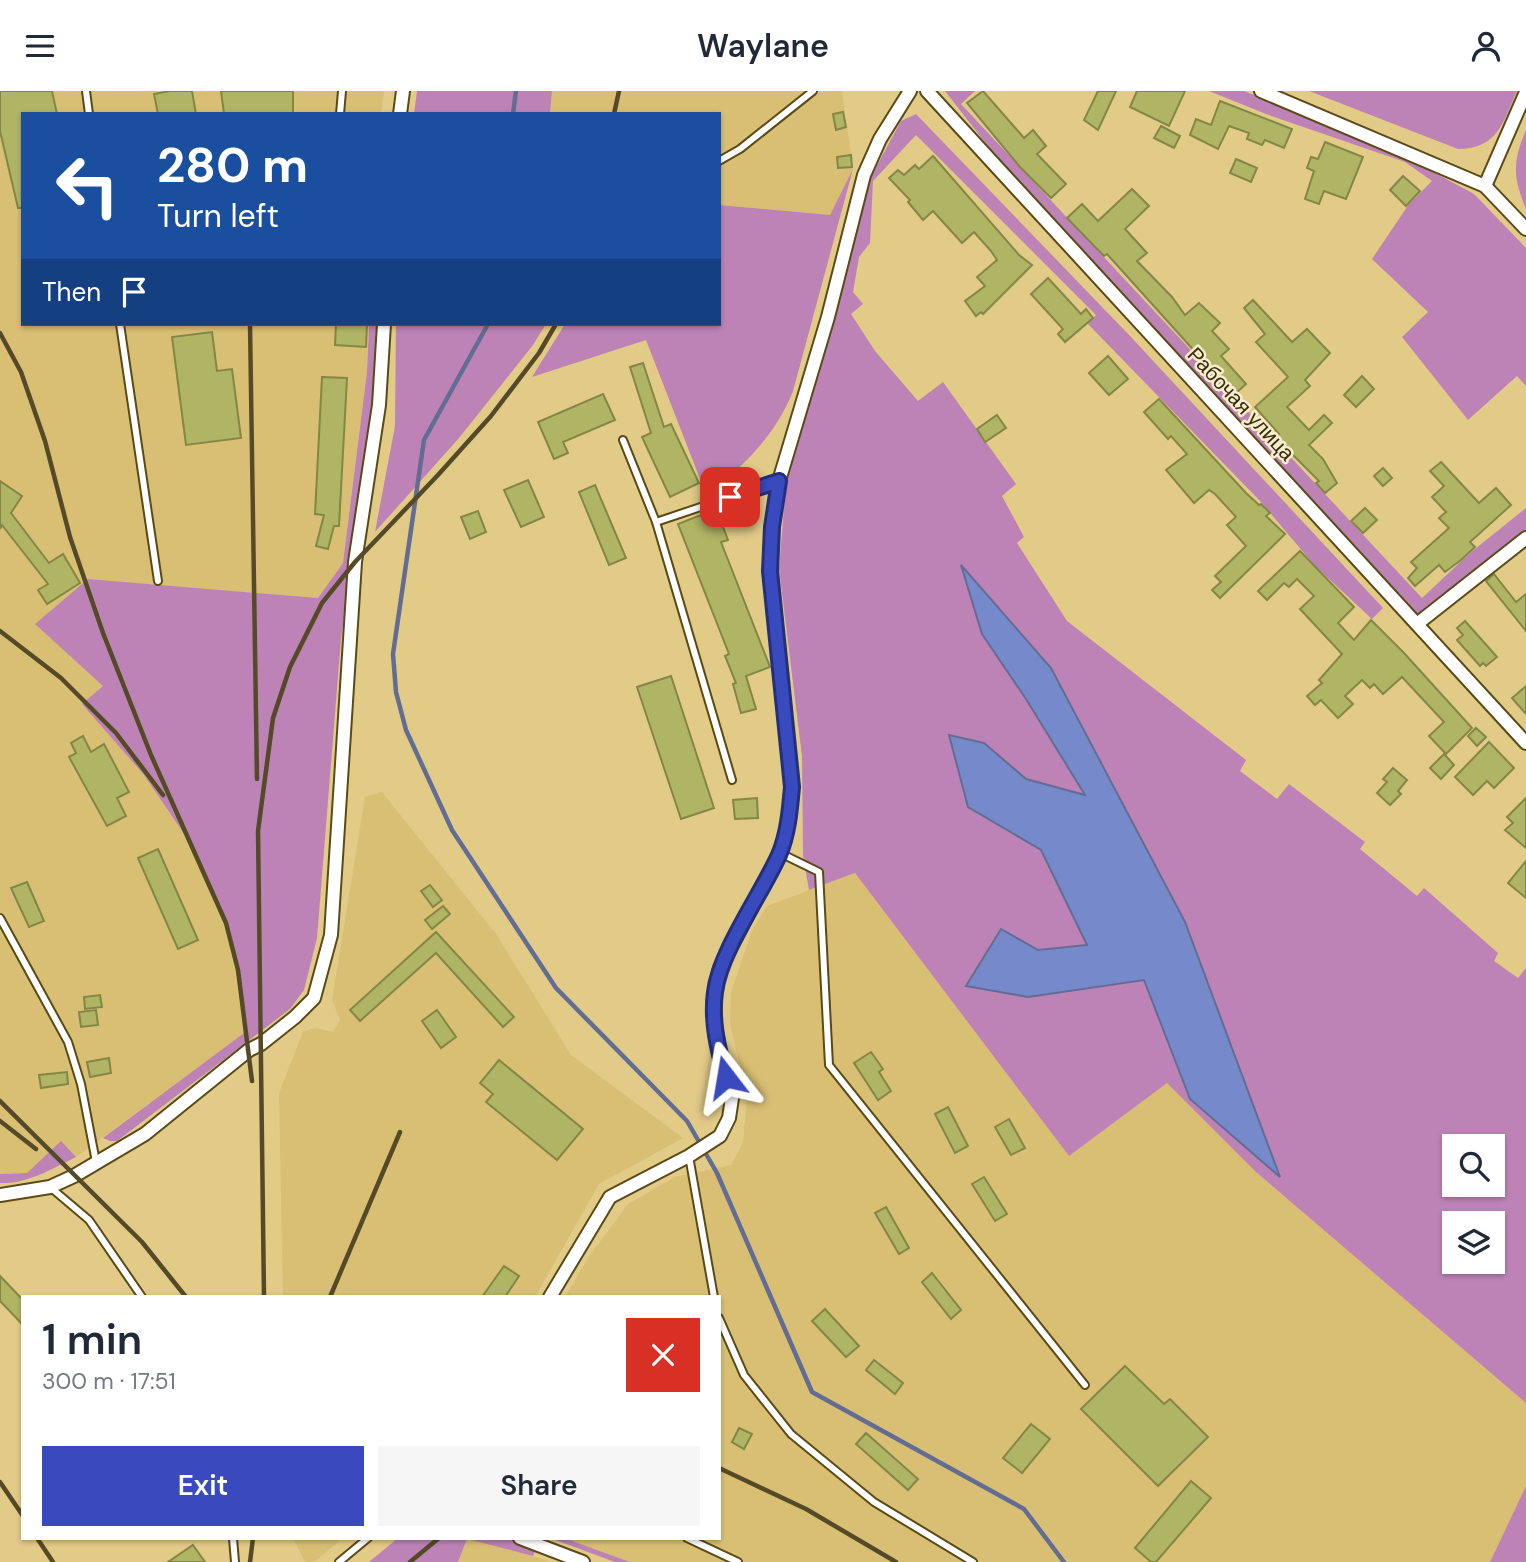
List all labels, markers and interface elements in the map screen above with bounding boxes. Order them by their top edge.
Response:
text: Waylane [697,25,829,67]
icon: menu [21,27,59,65]
icon: person [1467,27,1505,65]
text: 280 m [157,133,308,197]
icon: left [42,140,133,231]
text: Turn left [157,195,279,237]
icon: arrive [115,273,153,311]
text: Then [42,275,101,309]
street label: Рабочая улица [1181,341,1301,467]
pin [700,467,760,527]
icon: arrive [711,478,749,516]
position arrow [689,1040,763,1114]
map controls [1442,1134,1505,1274]
button: search [1442,1134,1505,1197]
button: layers [1442,1211,1505,1274]
text: 1 min [42,1312,142,1367]
button: close [626,1318,700,1392]
text: 300 m · 17:51 [42,1366,176,1396]
button: Exit [42,1446,364,1526]
button: Share [378,1446,700,1526]

